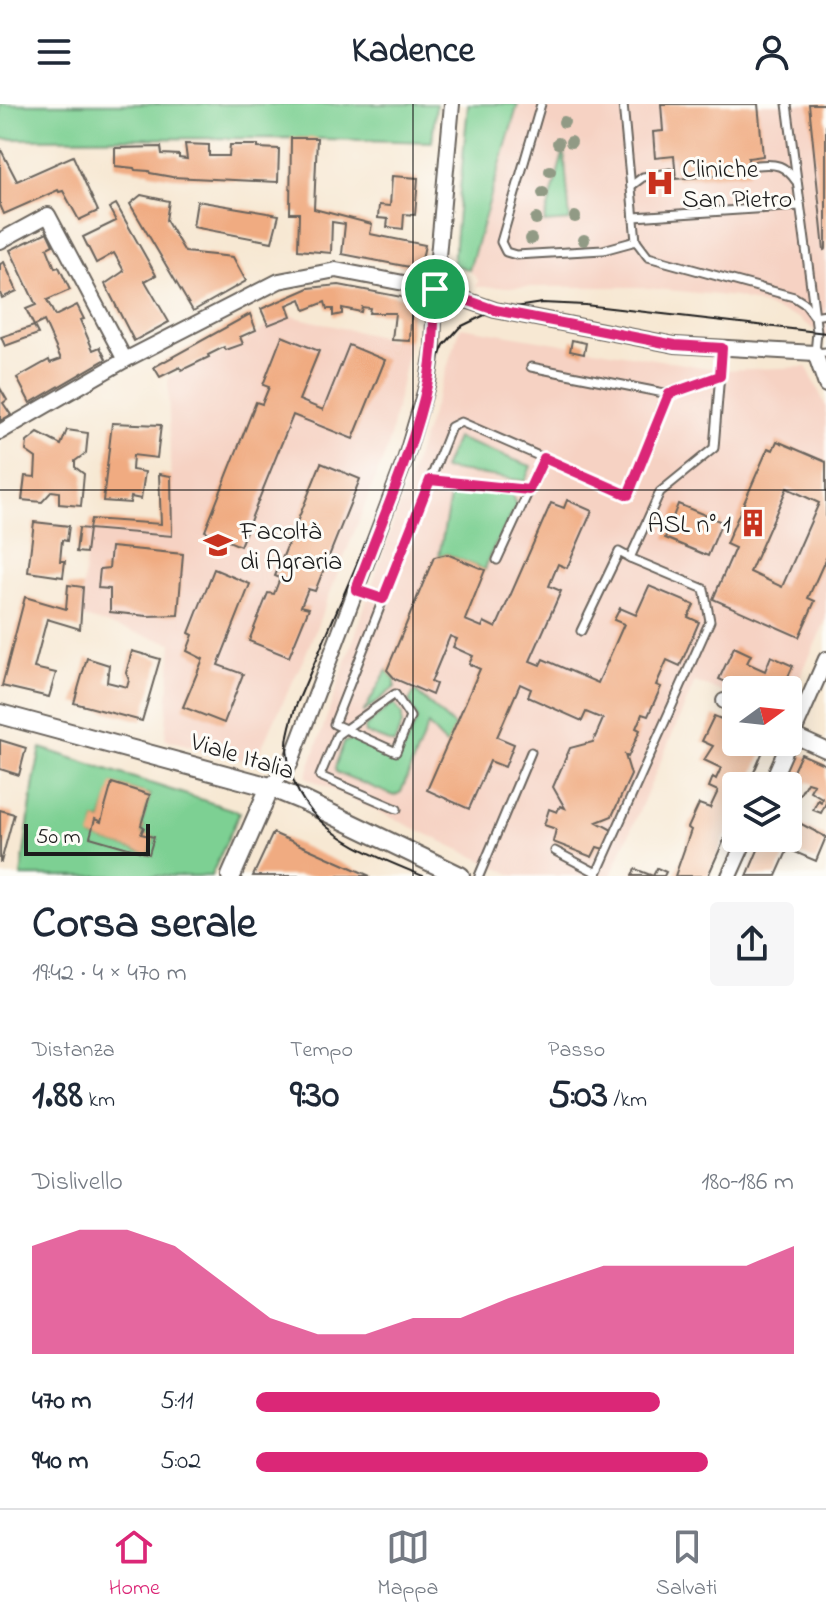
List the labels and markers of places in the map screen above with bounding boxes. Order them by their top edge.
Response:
place label: Cliniche San Pietro [682,152,792,220]
hospital icon: Cliniche San Pietro [645,168,675,198]
pin [401,255,469,323]
place label: ASL n° 1 [648,507,731,545]
building icon: ASL n° 1 [738,508,768,538]
place label: Facoltà di Agraria [239,514,342,582]
school or university icon: Facoltà di Agraria [203,530,233,560]

